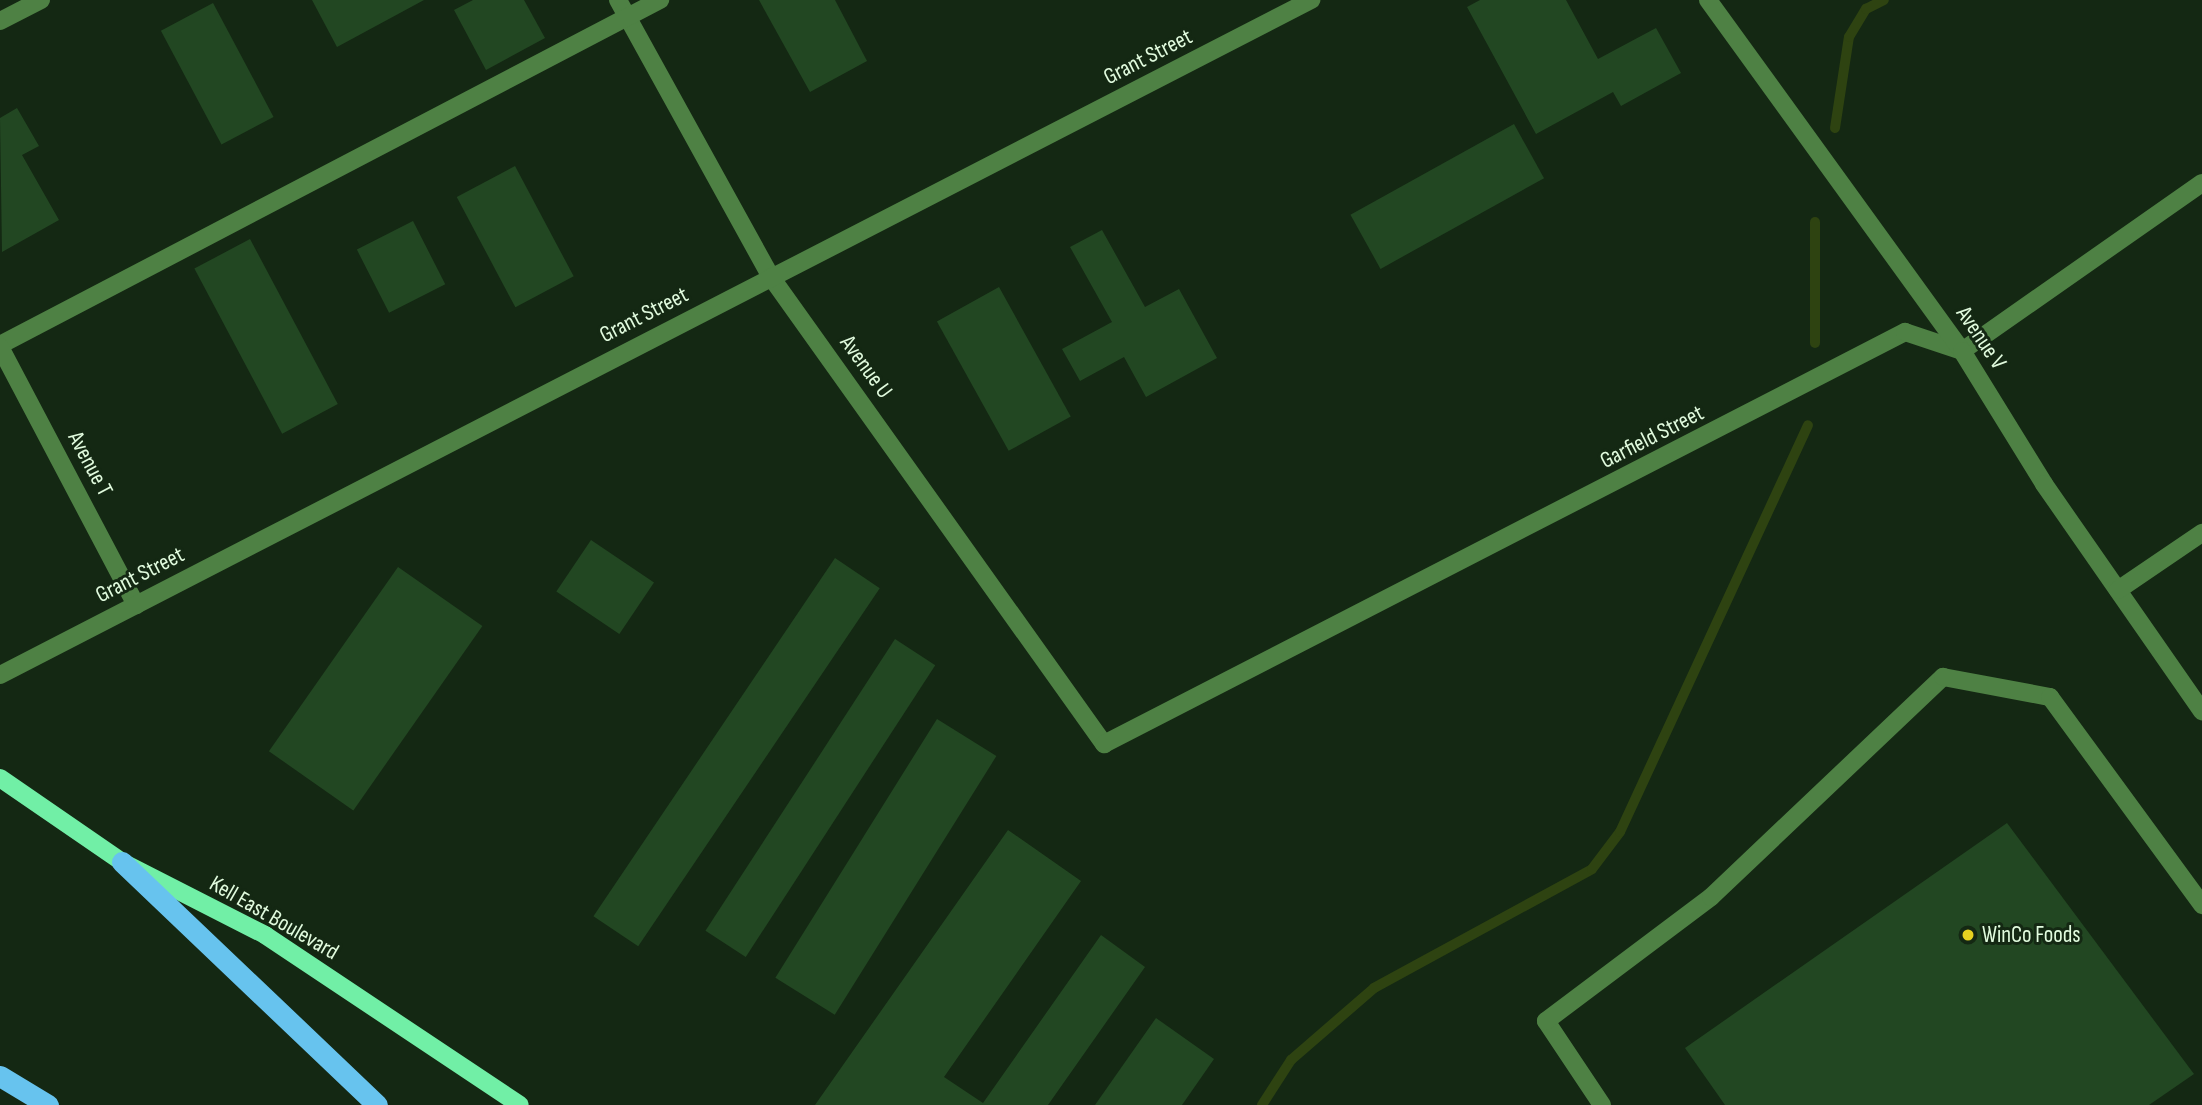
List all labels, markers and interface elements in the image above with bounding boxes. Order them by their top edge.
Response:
street label: Grant Street [1099,23,1197,91]
street label: Grant Street [595,281,693,349]
street label: Avenue V [1950,301,2012,375]
street label: Avenue U [834,330,898,404]
street label: Garfield Street [1596,399,1708,475]
street label: Avenue T [62,427,118,501]
street label: Grant Street [91,541,189,609]
street label: Kell East Boulevard [205,870,343,966]
place label: WinCo Foods [1982,921,2081,949]
marker: WinCo Foods [1960,927,1976,943]

